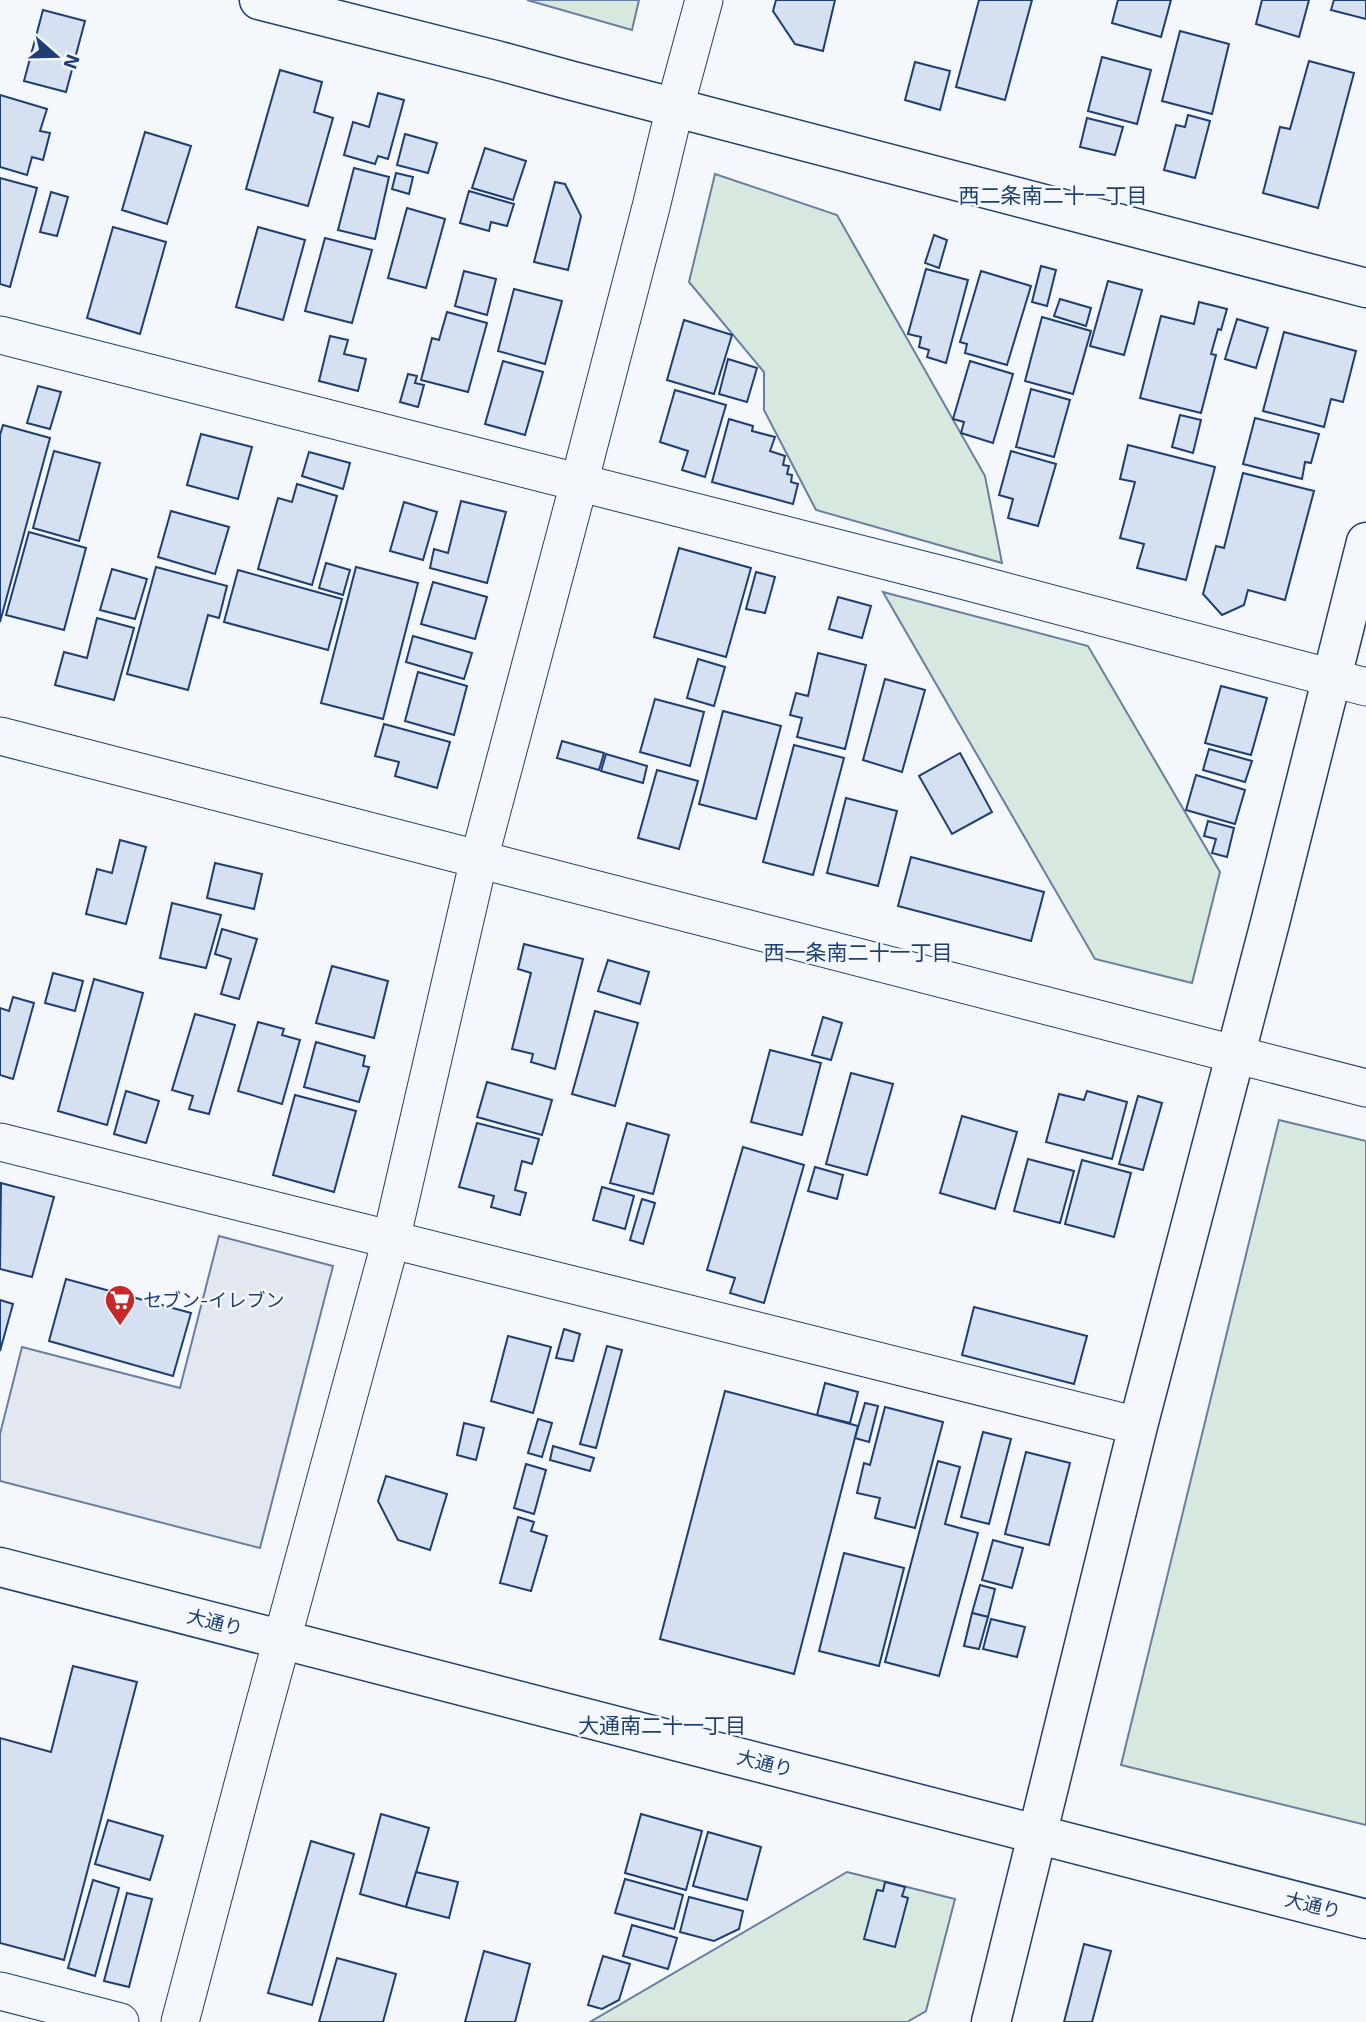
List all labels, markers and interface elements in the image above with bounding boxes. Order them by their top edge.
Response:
north arrow [21,21,91,91]
text: N [59,52,86,72]
district label: 西二条南二十一丁目 [959,182,1148,207]
district label: 西一条南二十一丁目 [764,939,953,964]
supermarket icon: セブン-イレブン [103,1283,137,1327]
place label: セブン-イレブン [143,1288,285,1311]
street label: 大通り [185,1603,246,1640]
district label: 大通南二十一丁目 [578,1712,746,1737]
street label: 大通り [735,1744,796,1781]
street label: 大通り [1283,1886,1344,1923]

